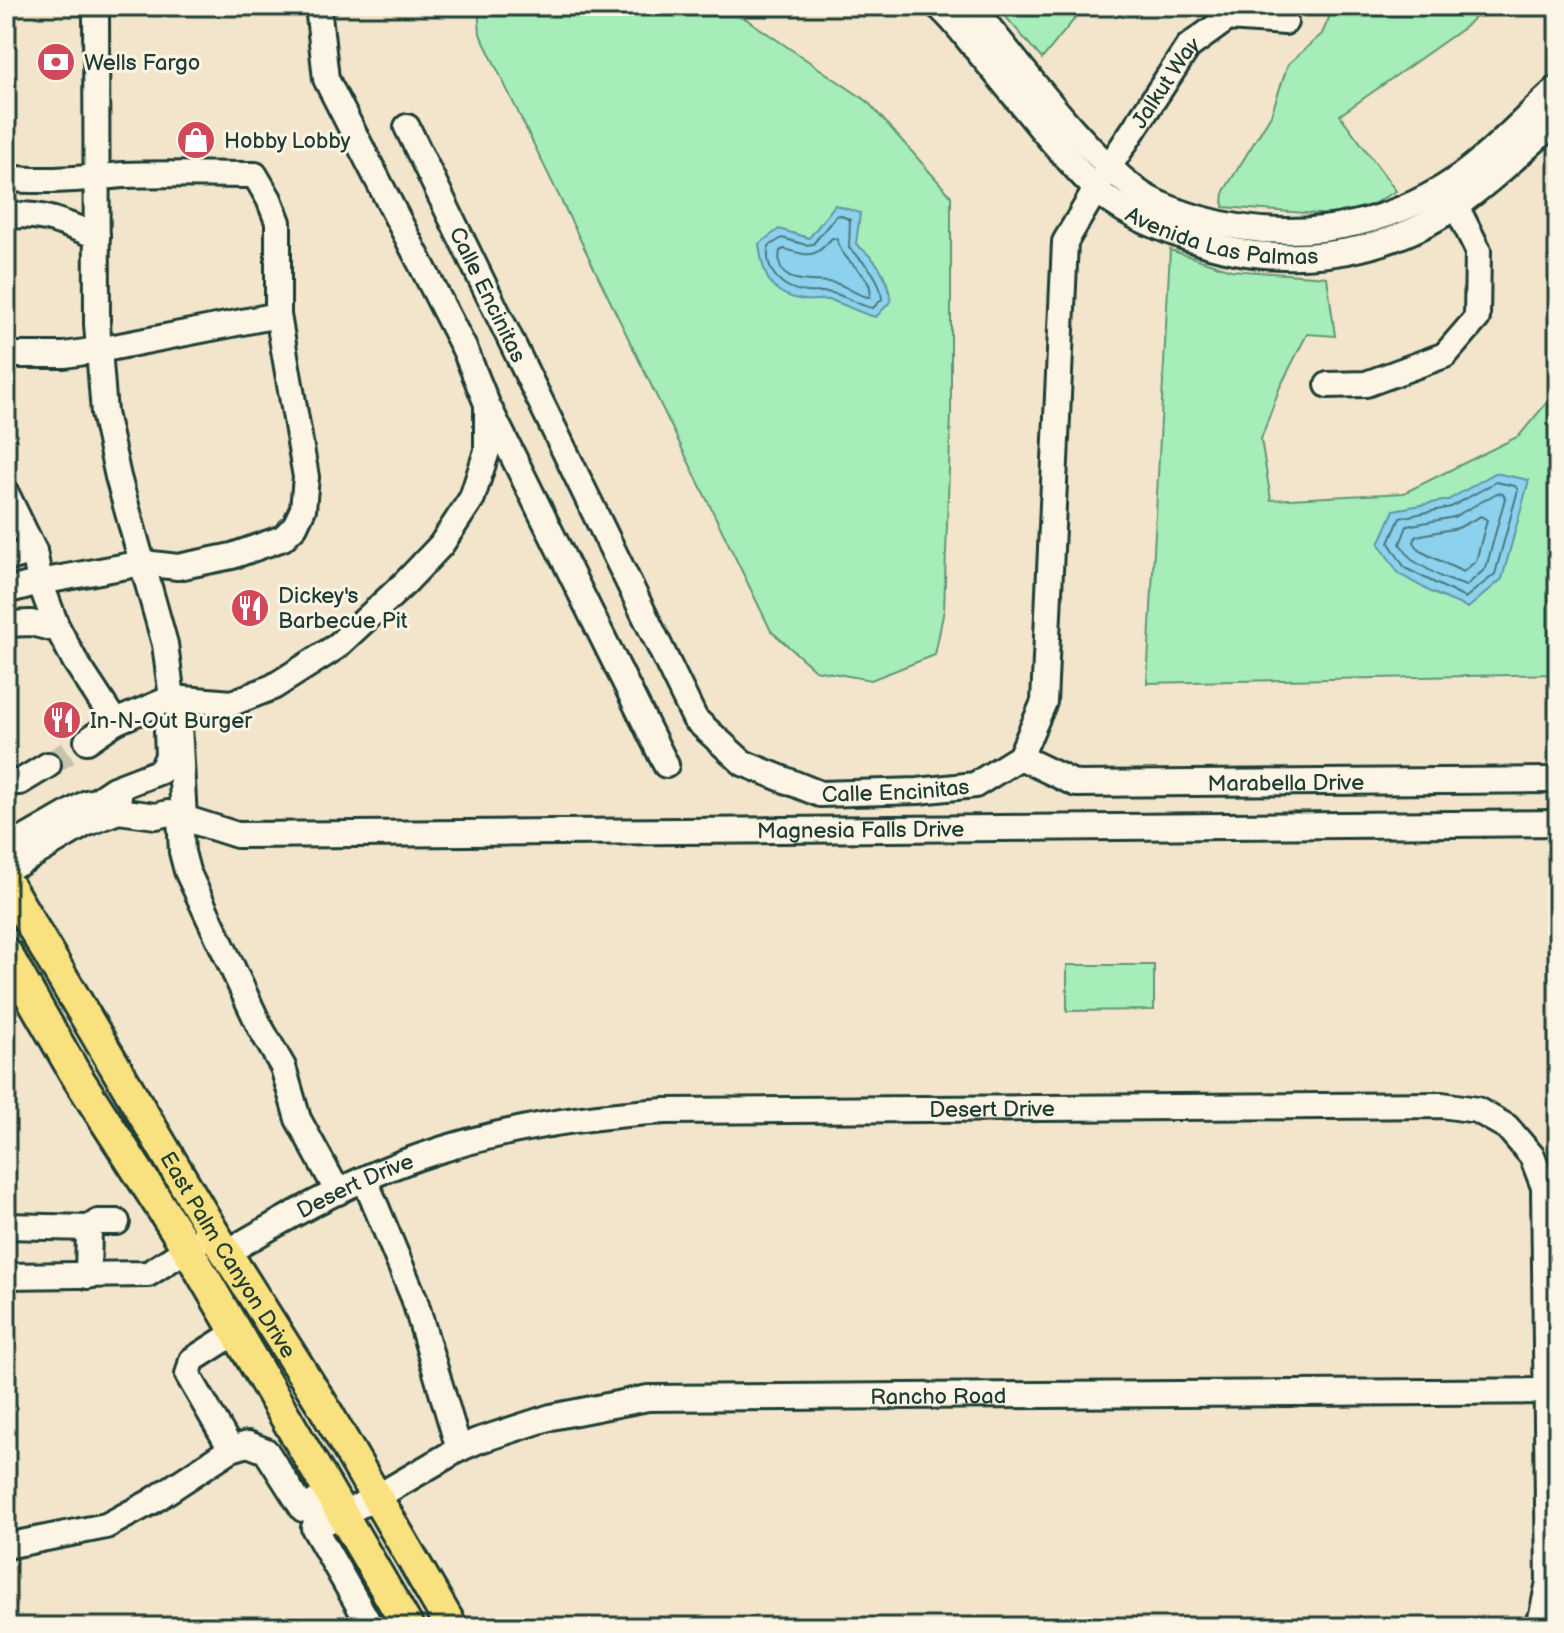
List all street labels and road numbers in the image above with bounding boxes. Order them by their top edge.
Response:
street label: Jalkut Way [1126,31,1205,134]
street label: Avenida Las Palmas [1120,201,1319,271]
street label: Calle Encinitas [443,223,531,367]
street label: Marabella Drive [1207,770,1364,798]
street label: Calle Encinitas [821,774,971,809]
street label: Magnesia Falls Drive [757,816,964,845]
street label: Desert Drive [929,1096,1055,1124]
street label: East Palm Canyon Drive [154,1147,301,1363]
street label: Desert Drive [293,1148,417,1225]
street label: Rancho Road [870,1383,1006,1411]

